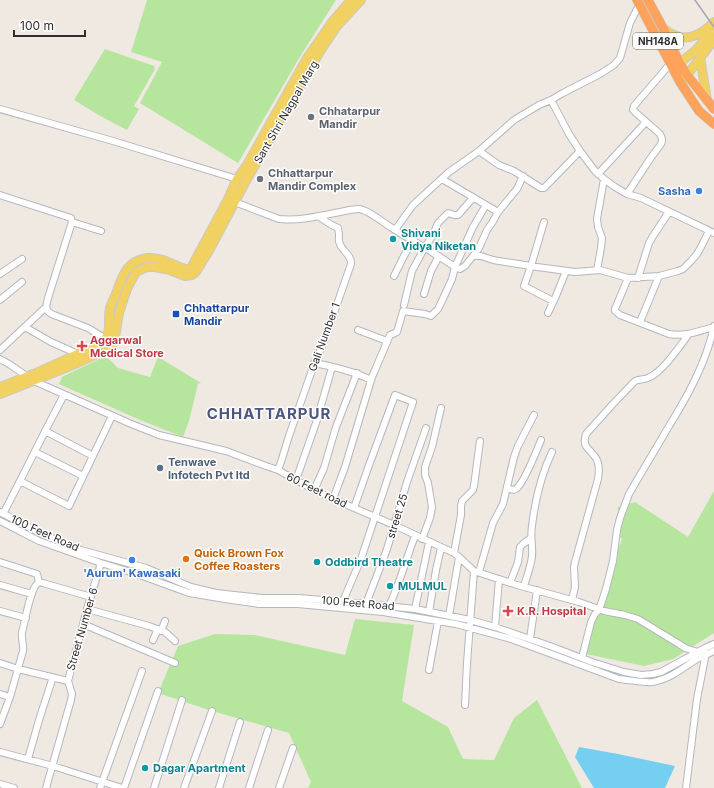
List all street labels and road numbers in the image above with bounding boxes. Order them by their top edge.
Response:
road number: NH148A [633,33,683,49]
street label: Sant Shri Nagpal Marg [251,58,321,166]
street label: Gali Number 1 [305,301,343,373]
street label: 60 Feet road [284,469,350,511]
street label: street 25 [384,492,411,540]
street label: 100 Feet Road [9,512,81,554]
street label: Street Number 6 [63,586,101,672]
street label: 100 Feet Road [321,593,395,613]

